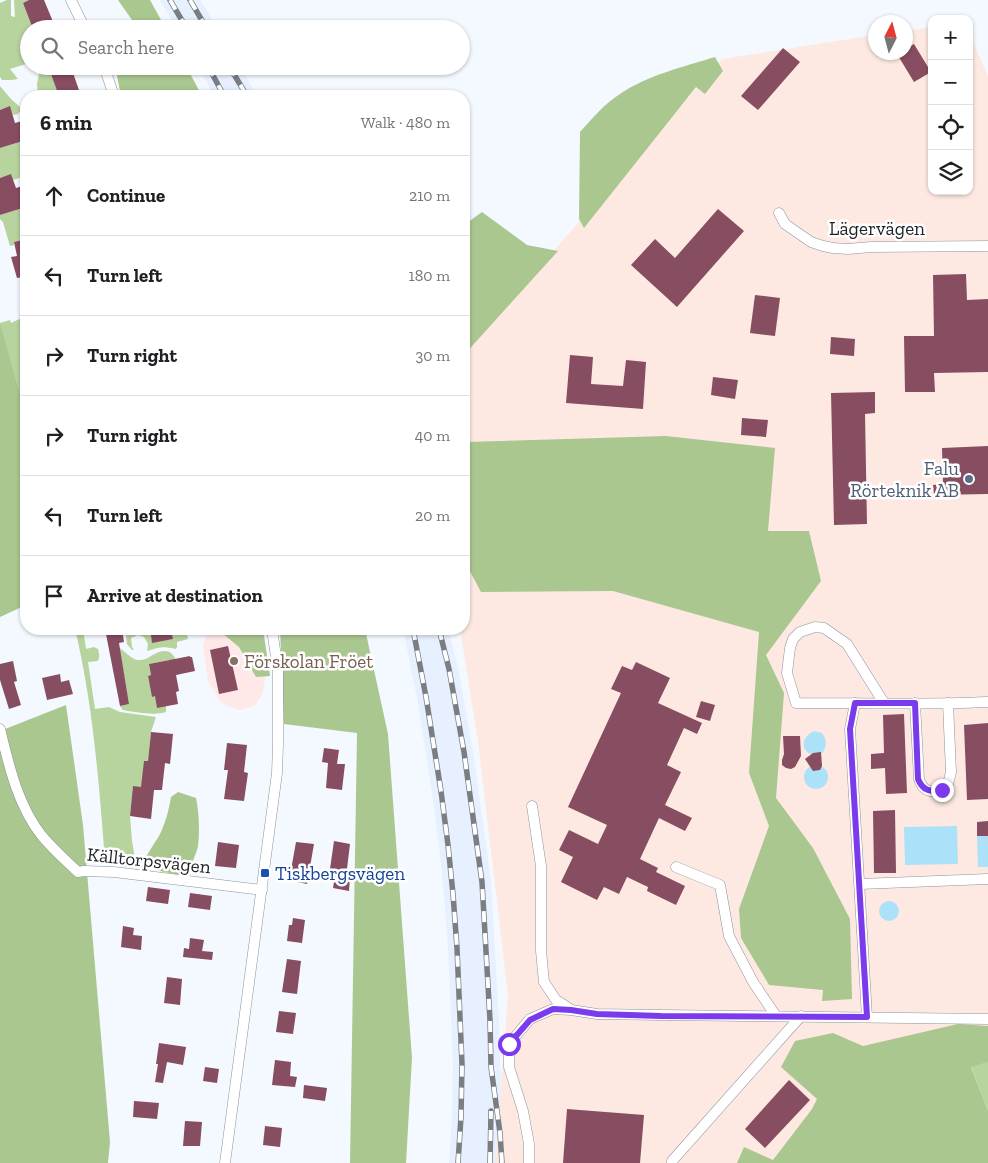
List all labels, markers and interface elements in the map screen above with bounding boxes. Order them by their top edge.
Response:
north arrow [868,15,913,60]
map controls [928,15,973,195]
button: + [928,15,973,60]
search box [20,20,470,75]
icon: search [38,34,66,62]
text: Search here [78,36,174,59]
button: − [928,60,973,105]
button: locate [928,105,973,150]
text: 6 min [40,110,92,135]
text: Walk · 480 m [361,113,450,132]
button: layers [928,150,973,195]
icon: ahead [40,182,68,210]
text: Continue [87,184,165,207]
text: 210 m [409,186,450,205]
street label: Lägervägen [829,217,925,240]
icon: left [40,262,68,290]
text: Turn left [87,264,162,287]
text: 180 m [409,266,450,285]
icon: right [40,342,68,370]
text: Turn right [87,344,177,367]
text: 30 m [416,346,450,365]
icon: right [40,422,68,450]
text: Turn right [87,424,177,447]
text: 40 m [415,426,450,445]
place label: Falu Rörteknik AB [850,457,959,502]
marker: Falu Rörteknik AB [963,473,975,485]
icon: left [40,502,68,530]
text: Turn left [87,504,162,527]
text: 20 m [415,506,450,525]
icon: arrive [40,582,68,610]
text: Arrive at destination [87,584,263,607]
place label: Förskolan Fröet [244,650,373,673]
marker: Förskolan Fröet [228,655,240,667]
route end [931,779,954,802]
street label: Källtorpsvägen [86,843,212,878]
place label: Tiskbergsvägen [275,862,405,885]
marker: Tiskbergsvägen [259,867,271,879]
route start [498,1033,521,1056]

